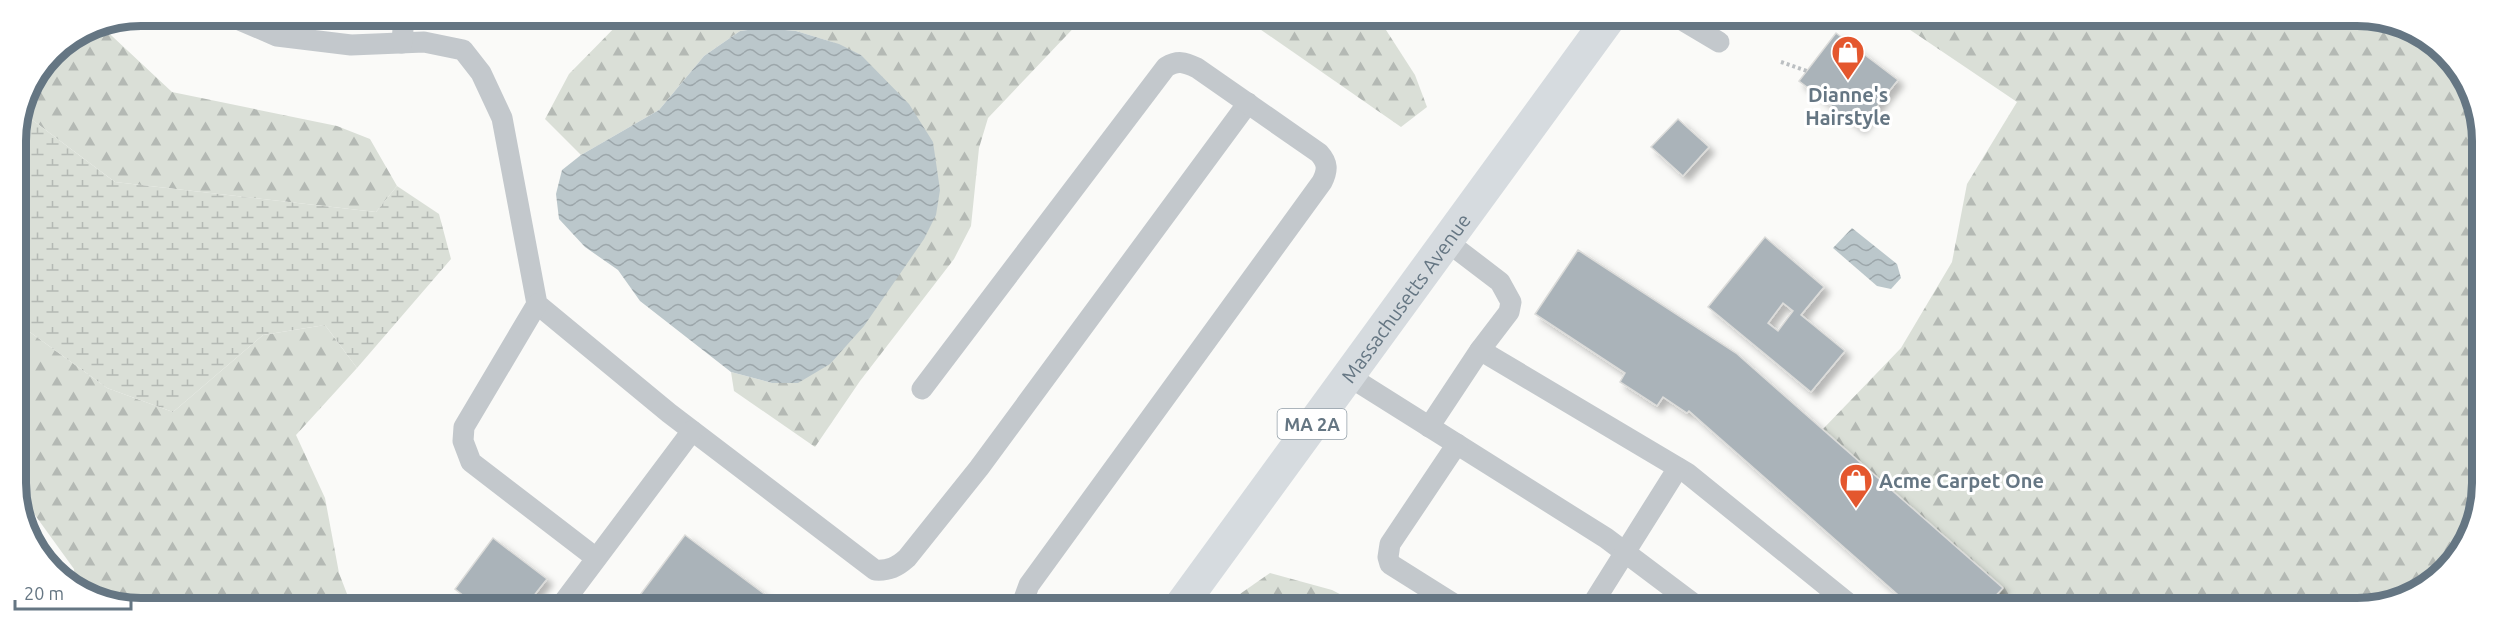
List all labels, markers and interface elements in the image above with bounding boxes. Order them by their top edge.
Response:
shop icon: Dianne's Hairstyle [1830,34,1866,81]
place label: Dianne's Hairstyle [1805,83,1891,129]
street label: Massachusetts Avenue [1336,209,1475,387]
road number: MA 2A [1278,409,1346,439]
shop icon: Acme Carpet One [1838,462,1874,509]
place label: Acme Carpet One [1879,469,2044,492]
scale bar [15,573,130,611]
text: 20 m [24,583,64,603]

